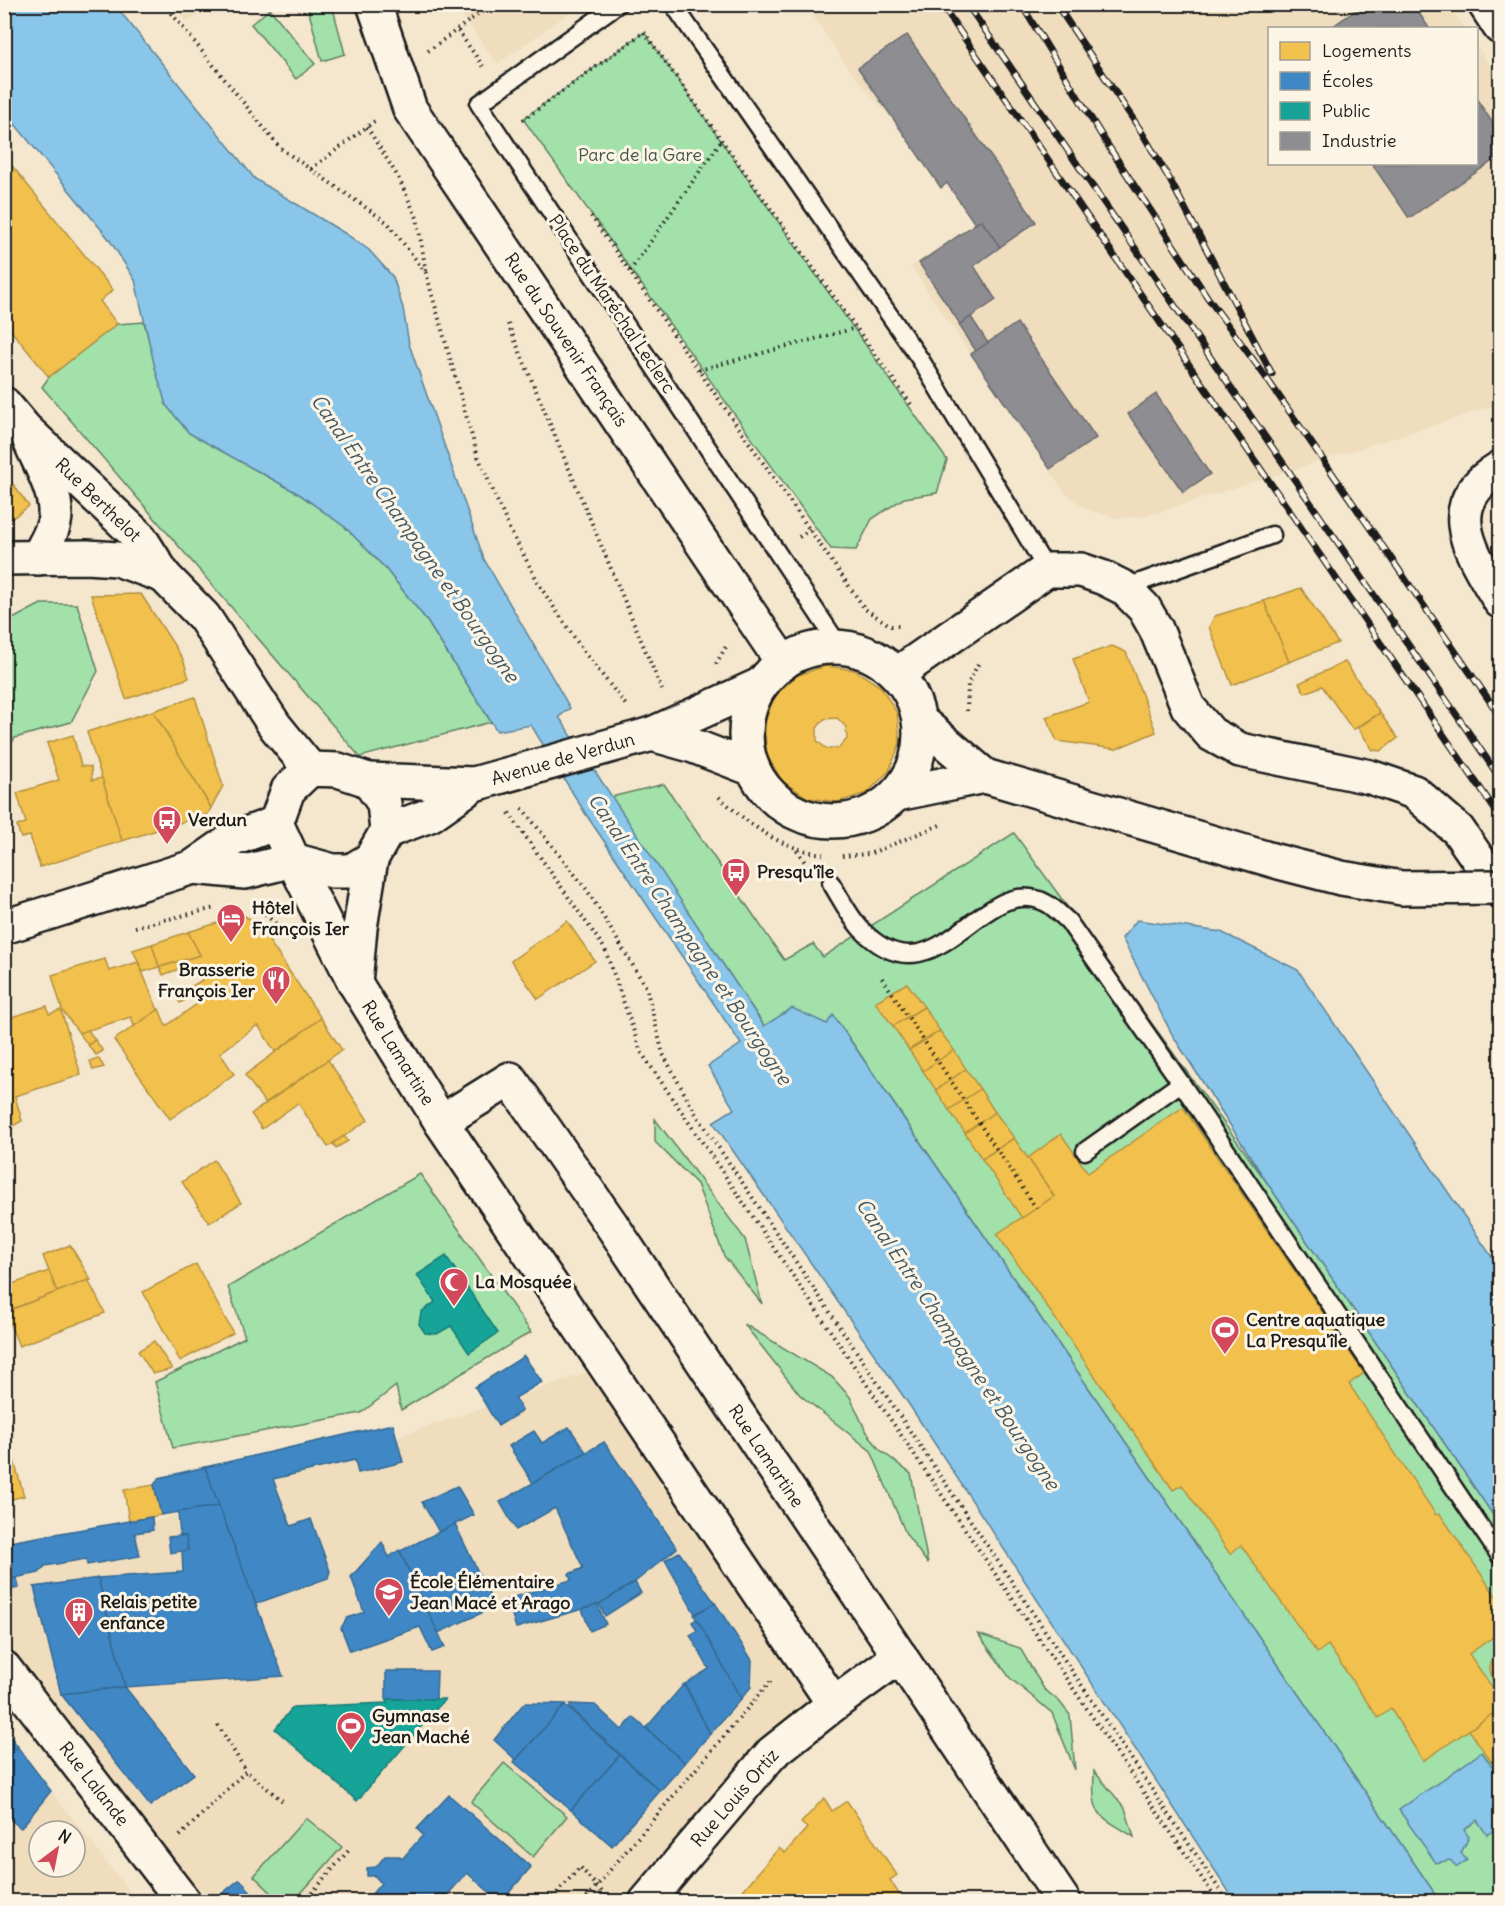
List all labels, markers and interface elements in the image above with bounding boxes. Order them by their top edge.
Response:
legend [1268,27,1478,165]
text: Logements [1322,39,1411,62]
text: Écoles [1322,69,1373,92]
text: Public [1322,99,1371,122]
text: Industrie [1322,129,1397,152]
park label: Parc de la Gare [578,143,702,166]
street label: Place du Maréchal Leclerc [544,210,681,398]
street label: Rue du Souvenir Français [500,248,633,431]
water label: Canal Entre Champagne et Bourgogne [306,389,526,688]
street label: Rue Berthelot [50,453,146,546]
street label: Avenue de Verdun [489,727,637,790]
water label: Canal Entre Champagne et Bourgogne [583,788,798,1090]
bus stop icon: Verdun [151,804,183,846]
place label: Verdun [188,808,247,831]
bus stop icon: Presqu'île [720,856,752,898]
place label: Presqu'île [757,860,834,883]
place label: Hôtel François Ier [252,896,350,940]
hotel icon: Hôtel François Ier [215,902,247,944]
place label: Brasserie François Ier [158,958,256,1002]
restaurant icon: Brasserie François Ier [260,964,292,1006]
street label: Rue Lamartine [357,996,440,1109]
water label: Canal Entre Champagne et Bourgogne [851,1193,1066,1495]
mosque icon: La Mosquée [438,1266,470,1308]
place label: La Mosquée [475,1270,572,1293]
place label: Centre aquatique La Presqu'île [1246,1308,1386,1352]
sports icon: Centre aquatique La Presqu'île [1209,1314,1241,1356]
street label: Rue Lamartine [724,1400,809,1512]
place label: École Élémentaire Jean Macé et Arago [410,1570,570,1614]
school or university icon: École Élémentaire Jean Macé et Arago [373,1576,405,1618]
place label: Relais petite enfance [100,1590,198,1634]
building icon: Relais petite enfance [63,1596,95,1638]
place label: Gymnase Jean Maché [372,1704,470,1748]
sports icon: Gymnase Jean Maché [335,1710,367,1752]
street label: Rue Lalande [54,1737,134,1830]
street label: Rue Louis Ortiz [686,1744,784,1851]
north arrow [27,1819,87,1879]
text: N [55,1825,75,1848]

